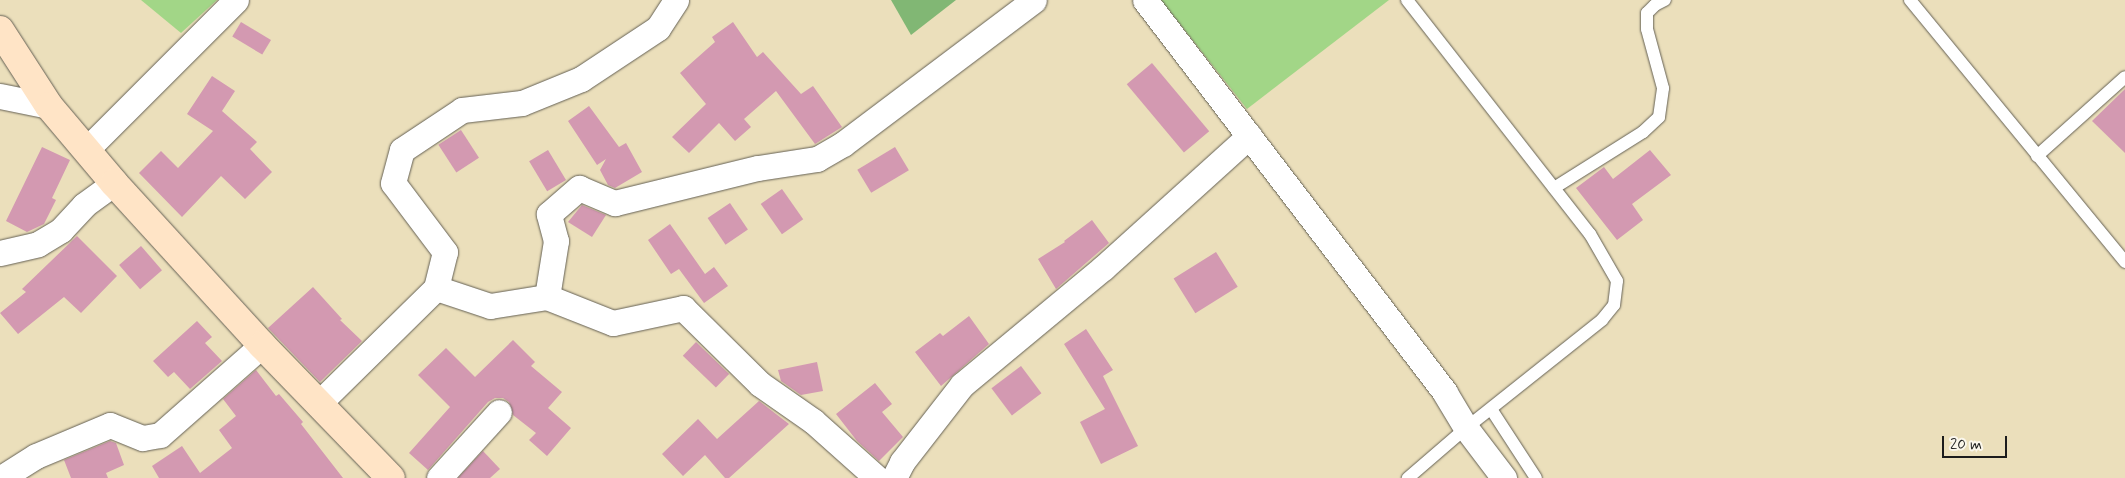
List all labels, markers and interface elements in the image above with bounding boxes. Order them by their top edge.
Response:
scale bar [1945,426,2010,458]
text: 20 m [1950,435,1982,455]

